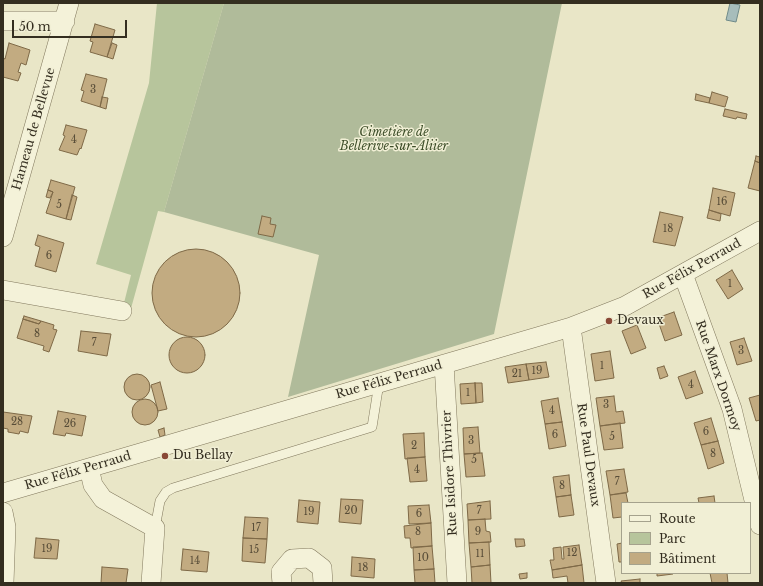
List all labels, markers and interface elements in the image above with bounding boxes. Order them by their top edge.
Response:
scale bar [14,12,129,38]
text: 50 m [19,19,51,34]
street label: Hameau de Bellevue [10,66,58,192]
house number: 3 [90,84,96,96]
park label: Cimetière de Bellerive-sur-Aliier [340,126,448,154]
house number: 4 [71,134,77,146]
house number: 16 [717,196,727,208]
house number: 5 [56,199,62,211]
house number: 18 [663,223,673,235]
street label: Rue Félix Perraud [640,236,744,302]
house number: 6 [46,250,52,262]
house number: 1 [728,278,732,290]
place label: Devaux [617,314,664,328]
marker: Devaux [604,316,614,326]
street label: Rue Marx Dormoy [692,319,744,433]
house number: 8 [34,328,40,340]
house number: 7 [91,337,97,349]
house number: 3 [738,345,744,357]
street label: Rue Félix Perraud [334,358,444,402]
house number: 1 [600,360,604,372]
house number: 19 [532,365,542,377]
house number: 21 [512,368,522,380]
house number: 4 [688,379,694,391]
house number: 1 [466,387,470,399]
house number: 3 [603,399,609,411]
street label: Rue Paul Devaux [574,402,602,508]
house number: 4 [549,405,555,417]
street label: Rue Isidore Thivrier [440,410,460,536]
house number: 28 [11,416,23,428]
house number: 26 [64,418,76,430]
house number: 6 [703,426,709,438]
house number: 6 [552,429,558,441]
house number: 5 [609,431,615,443]
house number: 3 [468,435,474,447]
house number: 2 [411,440,417,452]
house number: 8 [710,448,716,460]
street label: Rue Félix Perraud [23,449,133,493]
place label: Du Bellay [173,449,233,463]
marker: Du Bellay [160,451,170,461]
house number: 5 [471,454,477,466]
house number: 4 [414,464,420,476]
house number: 7 [614,476,620,488]
house number: 8 [559,480,565,492]
legend [621,502,751,574]
house number: 20 [344,505,358,517]
house number: 7 [476,505,482,517]
house number: 19 [304,506,314,518]
house number: 6 [416,508,422,520]
text: Route [659,511,696,526]
house number: 17 [251,522,261,534]
house number: 8 [415,526,421,538]
house number: 9 [475,526,481,538]
text: Parc [659,531,686,546]
house number: 19 [42,543,52,555]
house number: 15 [249,544,259,556]
house number: 12 [567,547,577,559]
house number: 11 [476,548,484,560]
text: Bâtiment [659,551,716,566]
house number: 10 [417,552,429,564]
house number: 14 [190,555,200,567]
house number: 18 [358,562,368,574]

